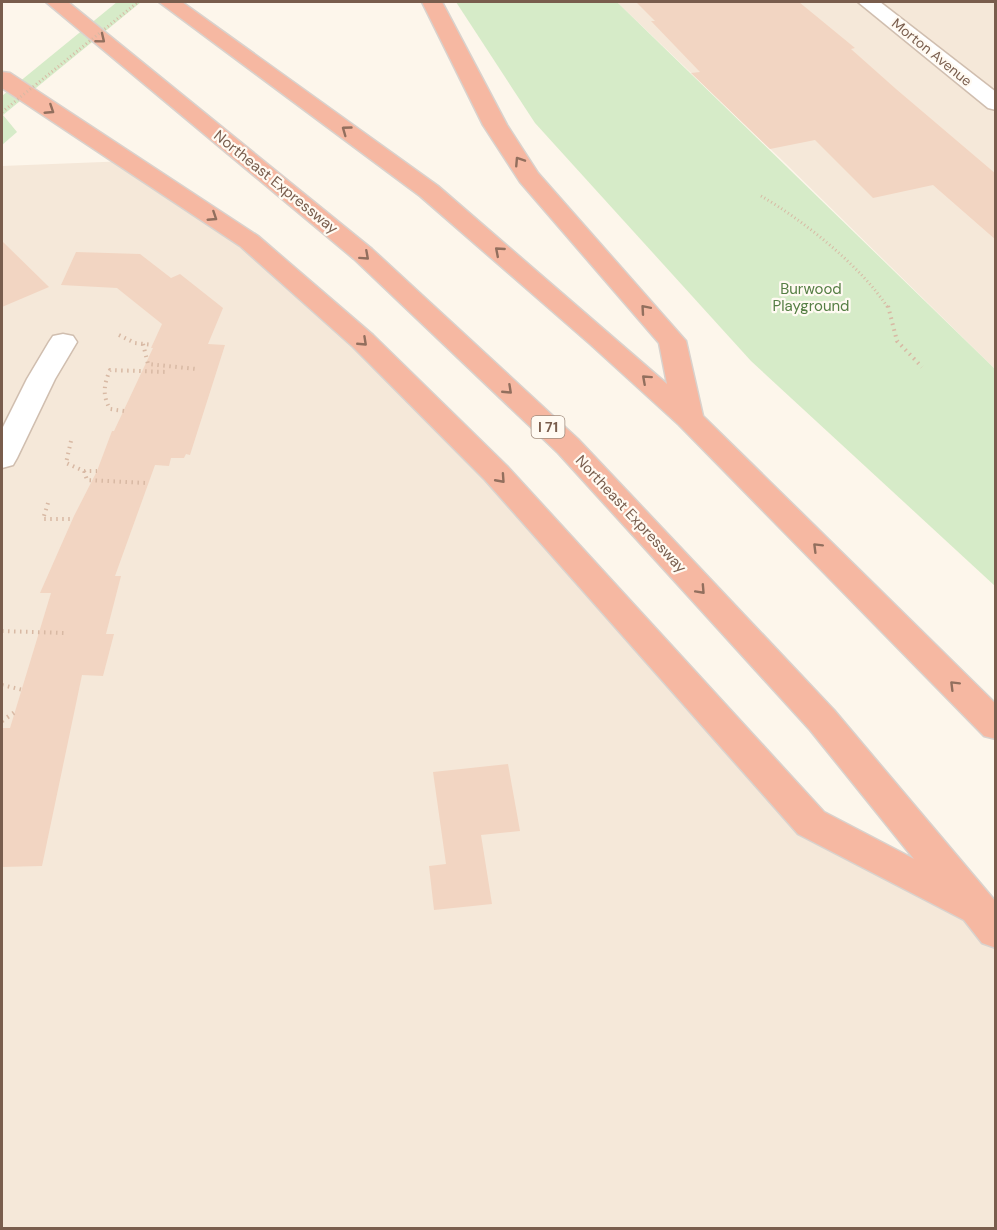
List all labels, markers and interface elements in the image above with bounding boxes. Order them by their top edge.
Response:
street label: Morton Avenue [888,14,976,90]
one-way arrow [95,31,106,42]
one-way arrow [44,103,55,114]
street label: Northeast Expressway [210,126,343,239]
one-way arrow [342,126,353,137]
one-way arrow [514,157,526,167]
one-way arrow [207,210,217,222]
one-way arrow [495,247,506,258]
one-way arrow [358,249,369,260]
park label: Burwood Playground [773,279,850,316]
one-way arrow [641,305,652,316]
one-way arrow [356,334,367,345]
one-way arrow [642,375,652,386]
one-way arrow [501,383,511,394]
road number: I 71 [532,416,564,438]
street label: Northeast Expressway [571,451,691,578]
one-way arrow [494,472,505,483]
one-way arrow [813,543,824,554]
one-way arrow [694,583,705,594]
one-way arrow [951,681,962,692]

